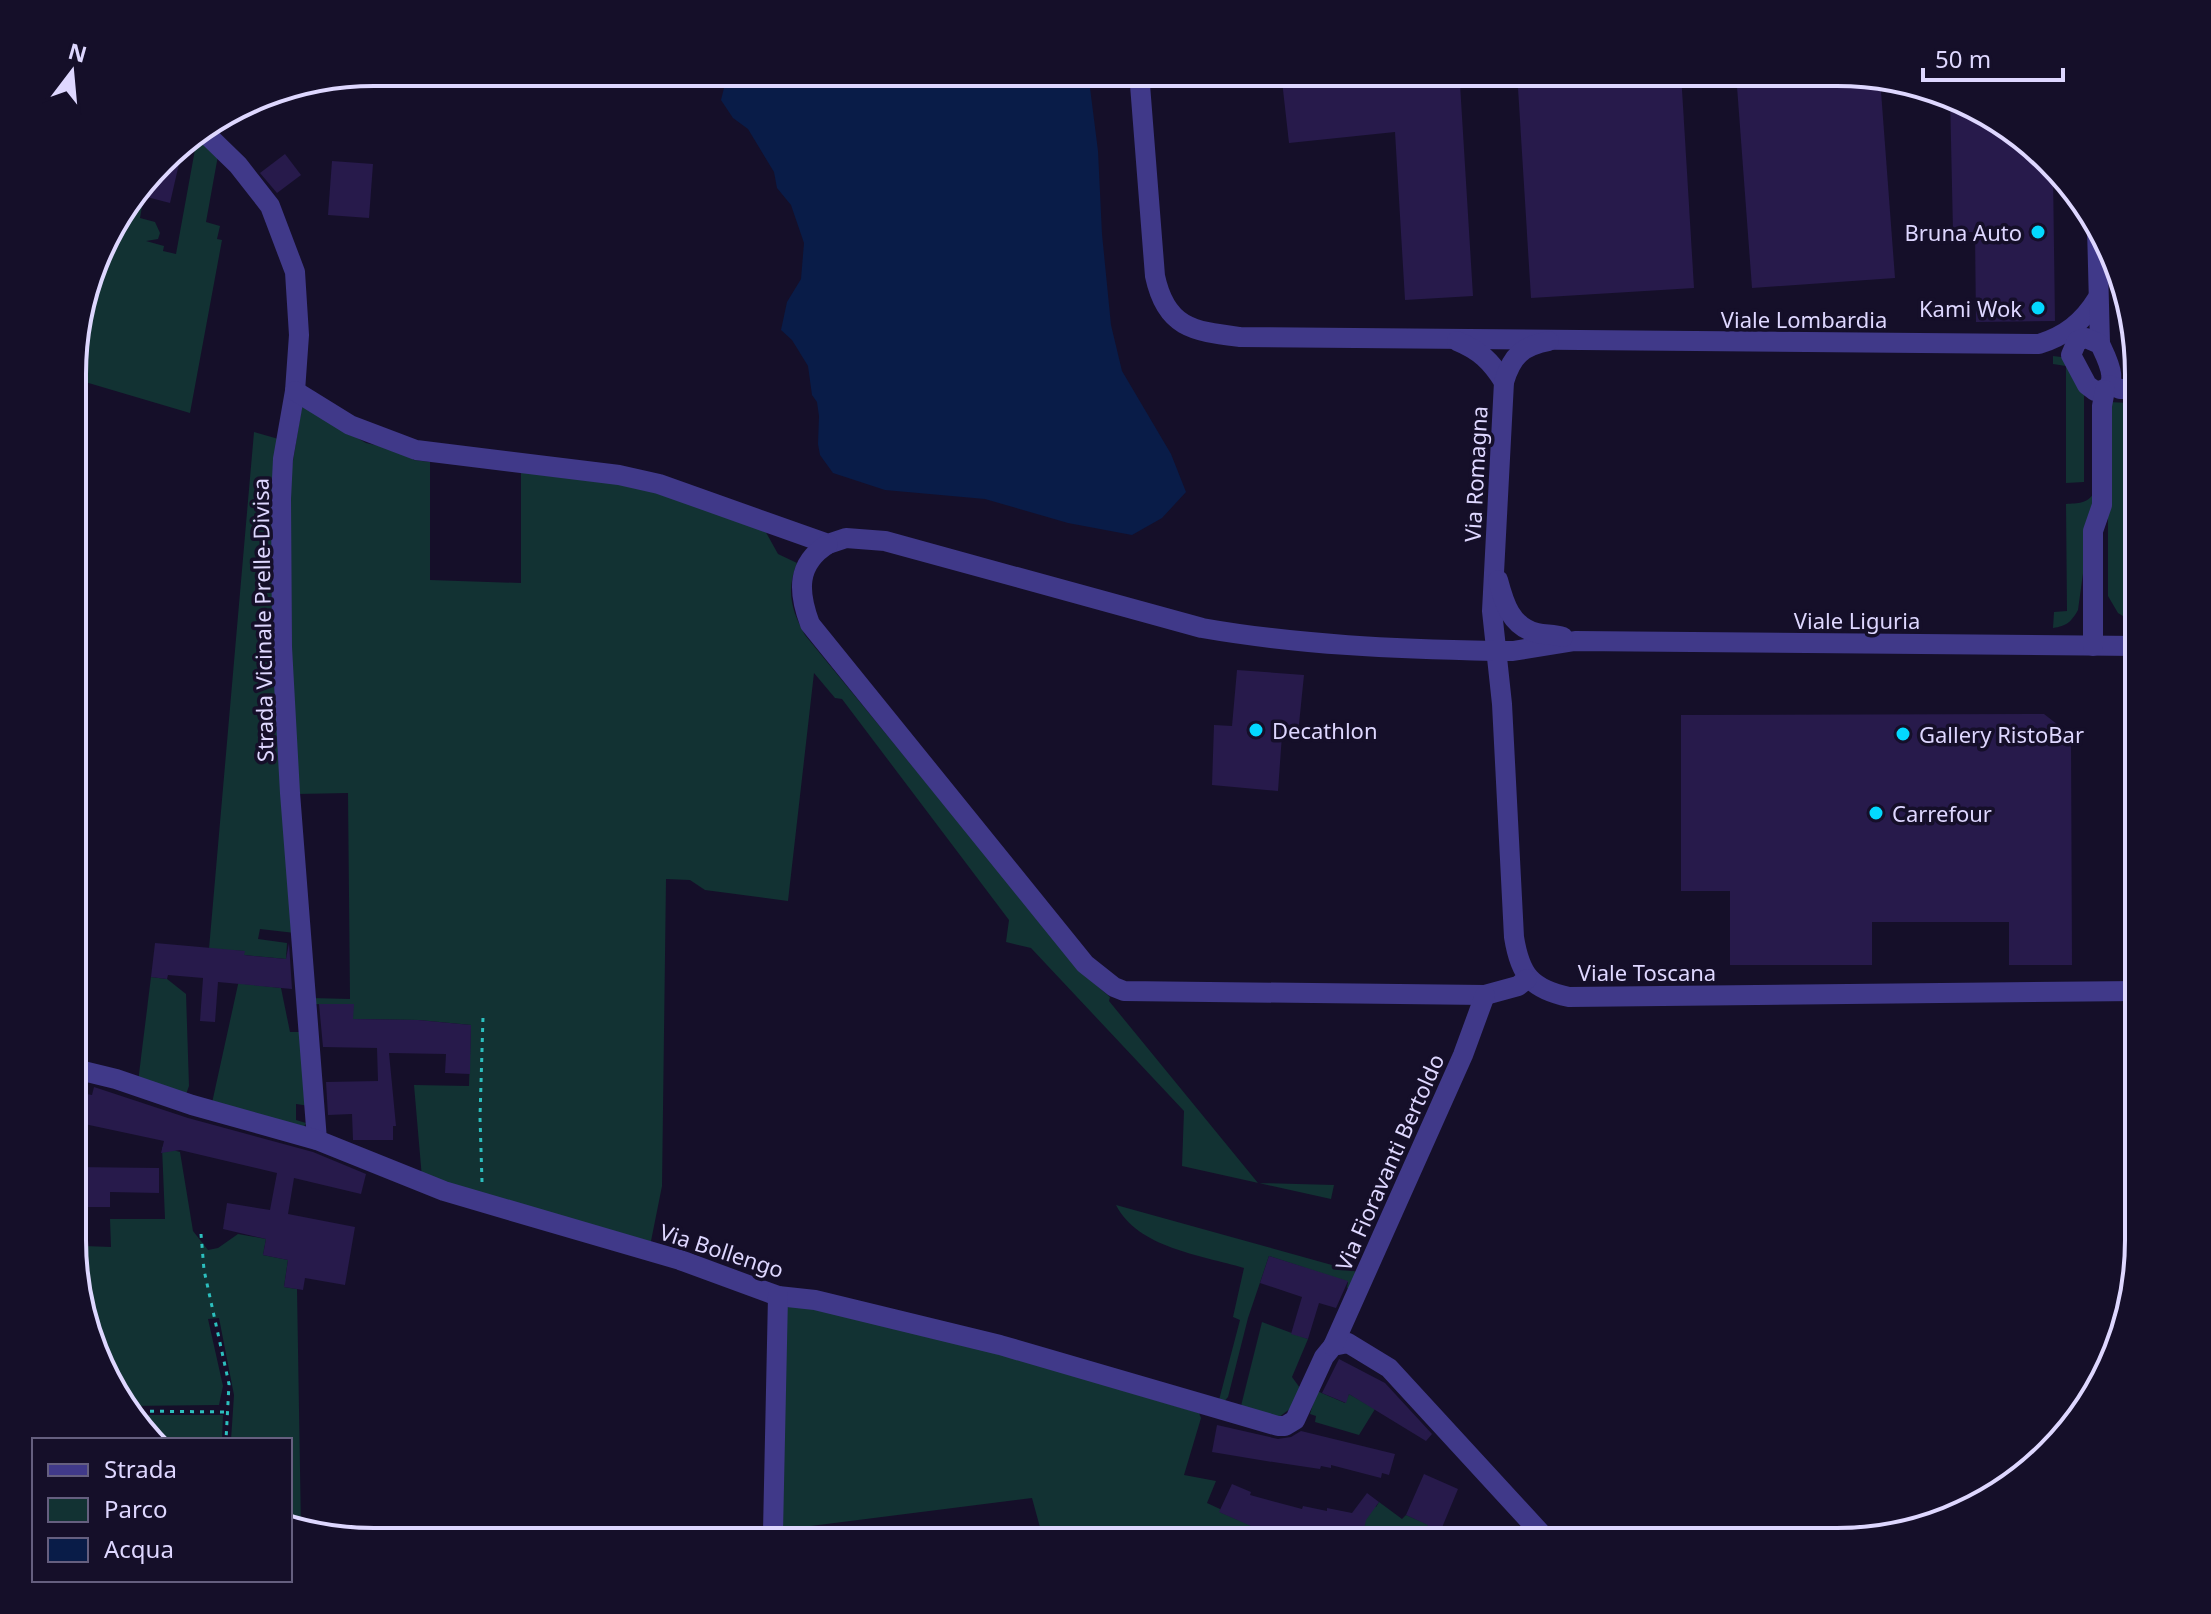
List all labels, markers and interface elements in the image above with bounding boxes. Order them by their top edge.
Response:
north arrow [32,32,112,112]
scale bar [1923,32,2063,82]
text: N [65,35,91,69]
text: 50 m [1935,42,1991,75]
place label: Bruna Auto [1904,217,2022,247]
marker: Bruna Auto [2029,223,2047,241]
place label: Kami Wok [1919,293,2022,323]
marker: Kami Wok [2029,299,2047,317]
street label: Viale Lombardia [1721,304,1887,334]
street label: Via Romagna [1456,405,1494,543]
street label: Strada Vicinale Prelle-Divisa [245,478,279,762]
street label: Viale Liguria [1794,605,1920,635]
place label: Decathlon [1272,715,1378,745]
place label: Gallery RistoBar [1919,719,2084,749]
marker: Decathlon [1247,721,1265,739]
marker: Gallery RistoBar [1894,725,1912,743]
place label: Carrefour [1892,798,1992,828]
marker: Carrefour [1867,804,1885,822]
street label: Viale Toscana [1578,957,1716,987]
street label: Via Fioravanti Bertoldo [1328,1049,1450,1275]
street label: Via Bollengo [656,1216,788,1284]
legend [32,1438,292,1582]
text: Strada [104,1452,177,1485]
text: Parco [104,1492,167,1525]
text: Acqua [104,1532,174,1565]

